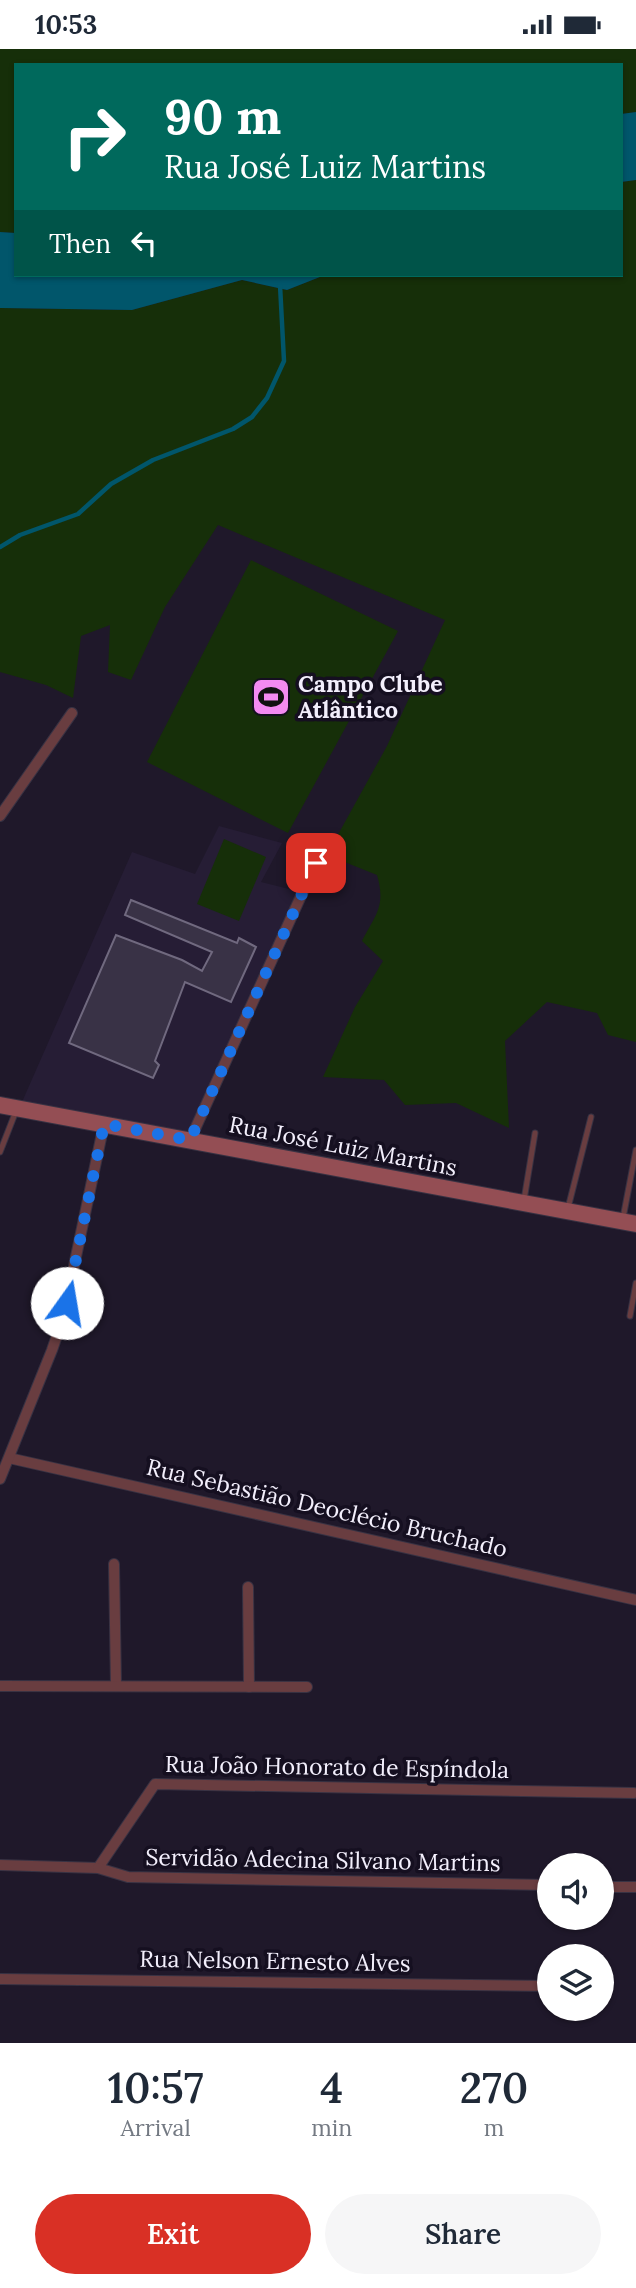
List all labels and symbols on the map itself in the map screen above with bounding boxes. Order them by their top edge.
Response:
place label: Campo Clube Atlântico [298,669,443,724]
sports icon: Campo Clube Atlântico [250,676,292,718]
pin [286,833,346,893]
street label: Rua José Luiz Martins [227,1109,460,1182]
position arrow [30,1266,104,1340]
street label: Rua Sebastião Deoclécio Bruchado [144,1452,510,1563]
street label: Rua João Honorato de Espíndola [165,1749,510,1784]
street label: Servidão Adecina Silvano Martins [145,1842,501,1877]
street label: Rua Nelson Ernesto Alves [139,1944,411,1977]

